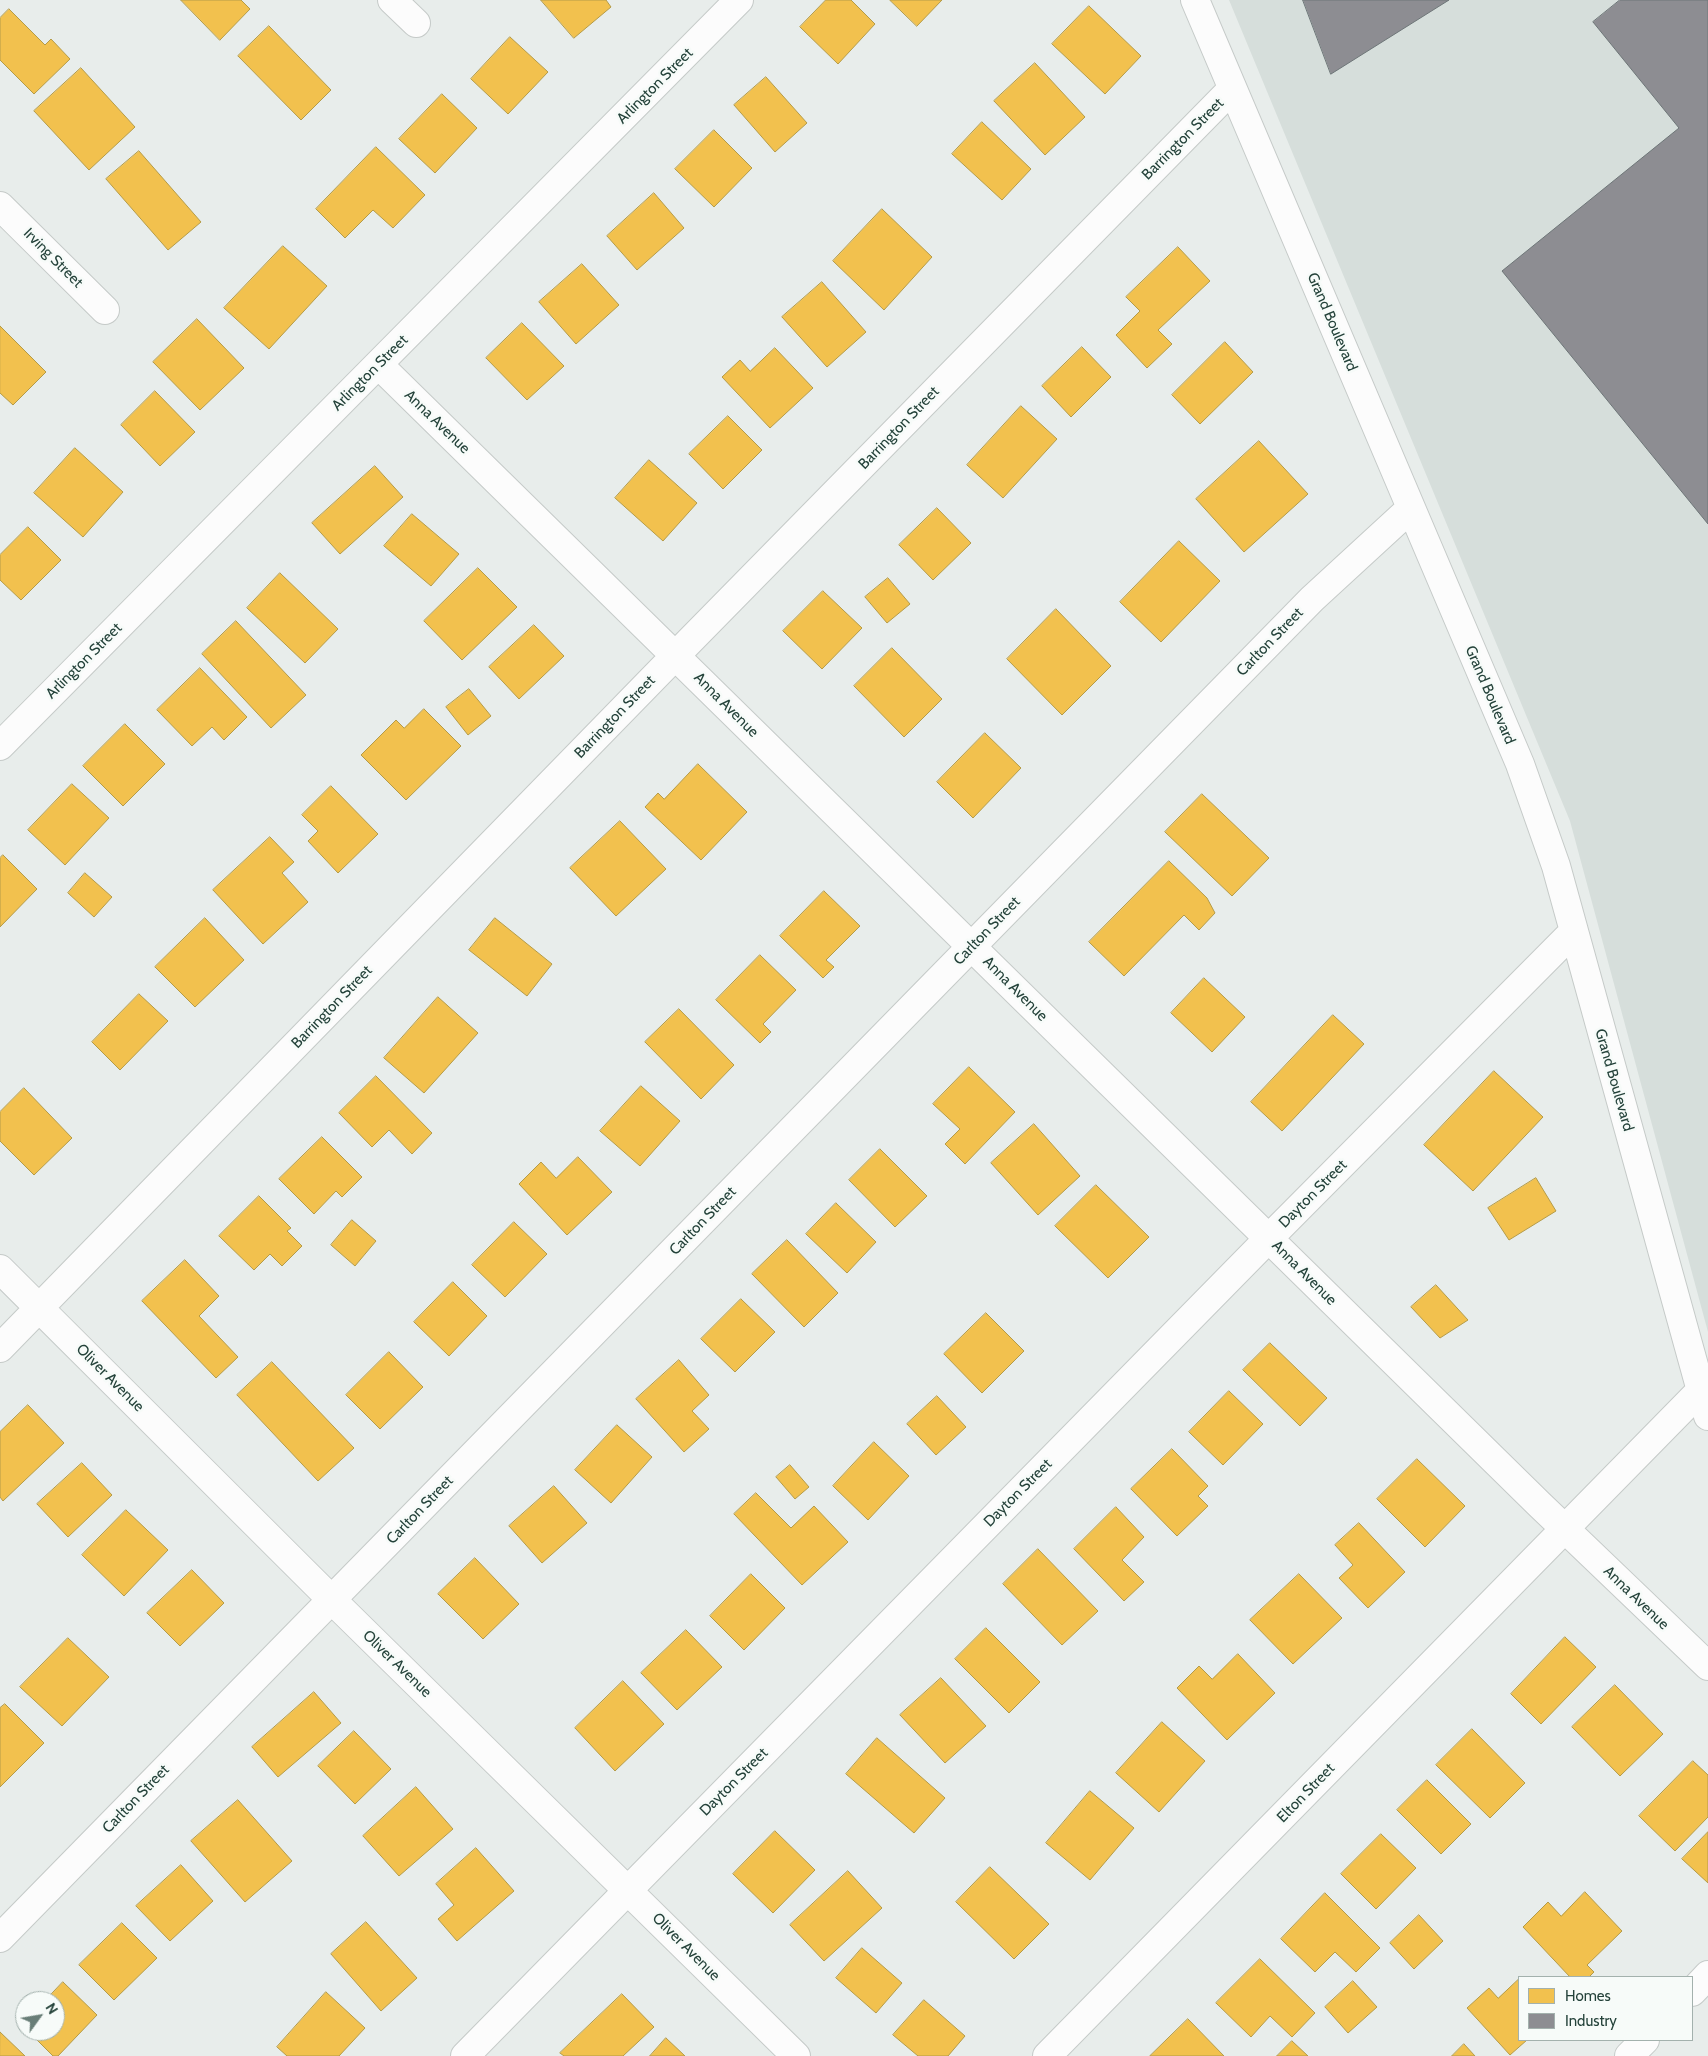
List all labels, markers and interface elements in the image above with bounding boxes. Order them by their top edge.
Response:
street label: Arlington Street [613,44,697,128]
street label: Barrington Street [1138,94,1228,184]
street label: Irving Street [19,224,87,292]
street label: Grand Boulevard [1303,270,1361,374]
street label: Arlington Street [328,331,412,415]
street label: Barrington Street [855,383,943,473]
street label: Anna Avenue [400,386,474,458]
street label: Carlton Street [1233,604,1307,680]
street label: Arlington Street [42,619,126,703]
street label: Grand Boulevard [1461,643,1519,747]
street label: Anna Avenue [690,669,762,741]
street label: Barrington Street [571,672,659,762]
street label: Carlton Street [950,893,1024,969]
street label: Anna Avenue [979,953,1051,1025]
street label: Barrington Street [288,962,376,1052]
street label: Grand Boulevard [1591,1027,1637,1133]
street label: Dayton Street [1275,1156,1351,1232]
street label: Carlton Street [666,1183,740,1259]
street label: Anna Avenue [1268,1237,1340,1309]
street label: Oliver Avenue [72,1340,148,1416]
street label: Dayton Street [980,1455,1056,1531]
street label: Carlton Street [383,1472,457,1548]
street label: Anna Avenue [1599,1562,1673,1634]
street label: Oliver Avenue [359,1627,435,1701]
street label: Dayton Street [696,1744,772,1820]
street label: Elton Street [1273,1760,1339,1826]
street label: Carlton Street [99,1761,173,1837]
street label: Oliver Avenue [648,1909,724,1985]
legend [1518,1976,1693,2041]
text: Homes [1565,1987,1611,2005]
north arrow [15,1991,65,2041]
text: N [42,2000,62,2018]
text: Industry [1565,2012,1617,2030]

